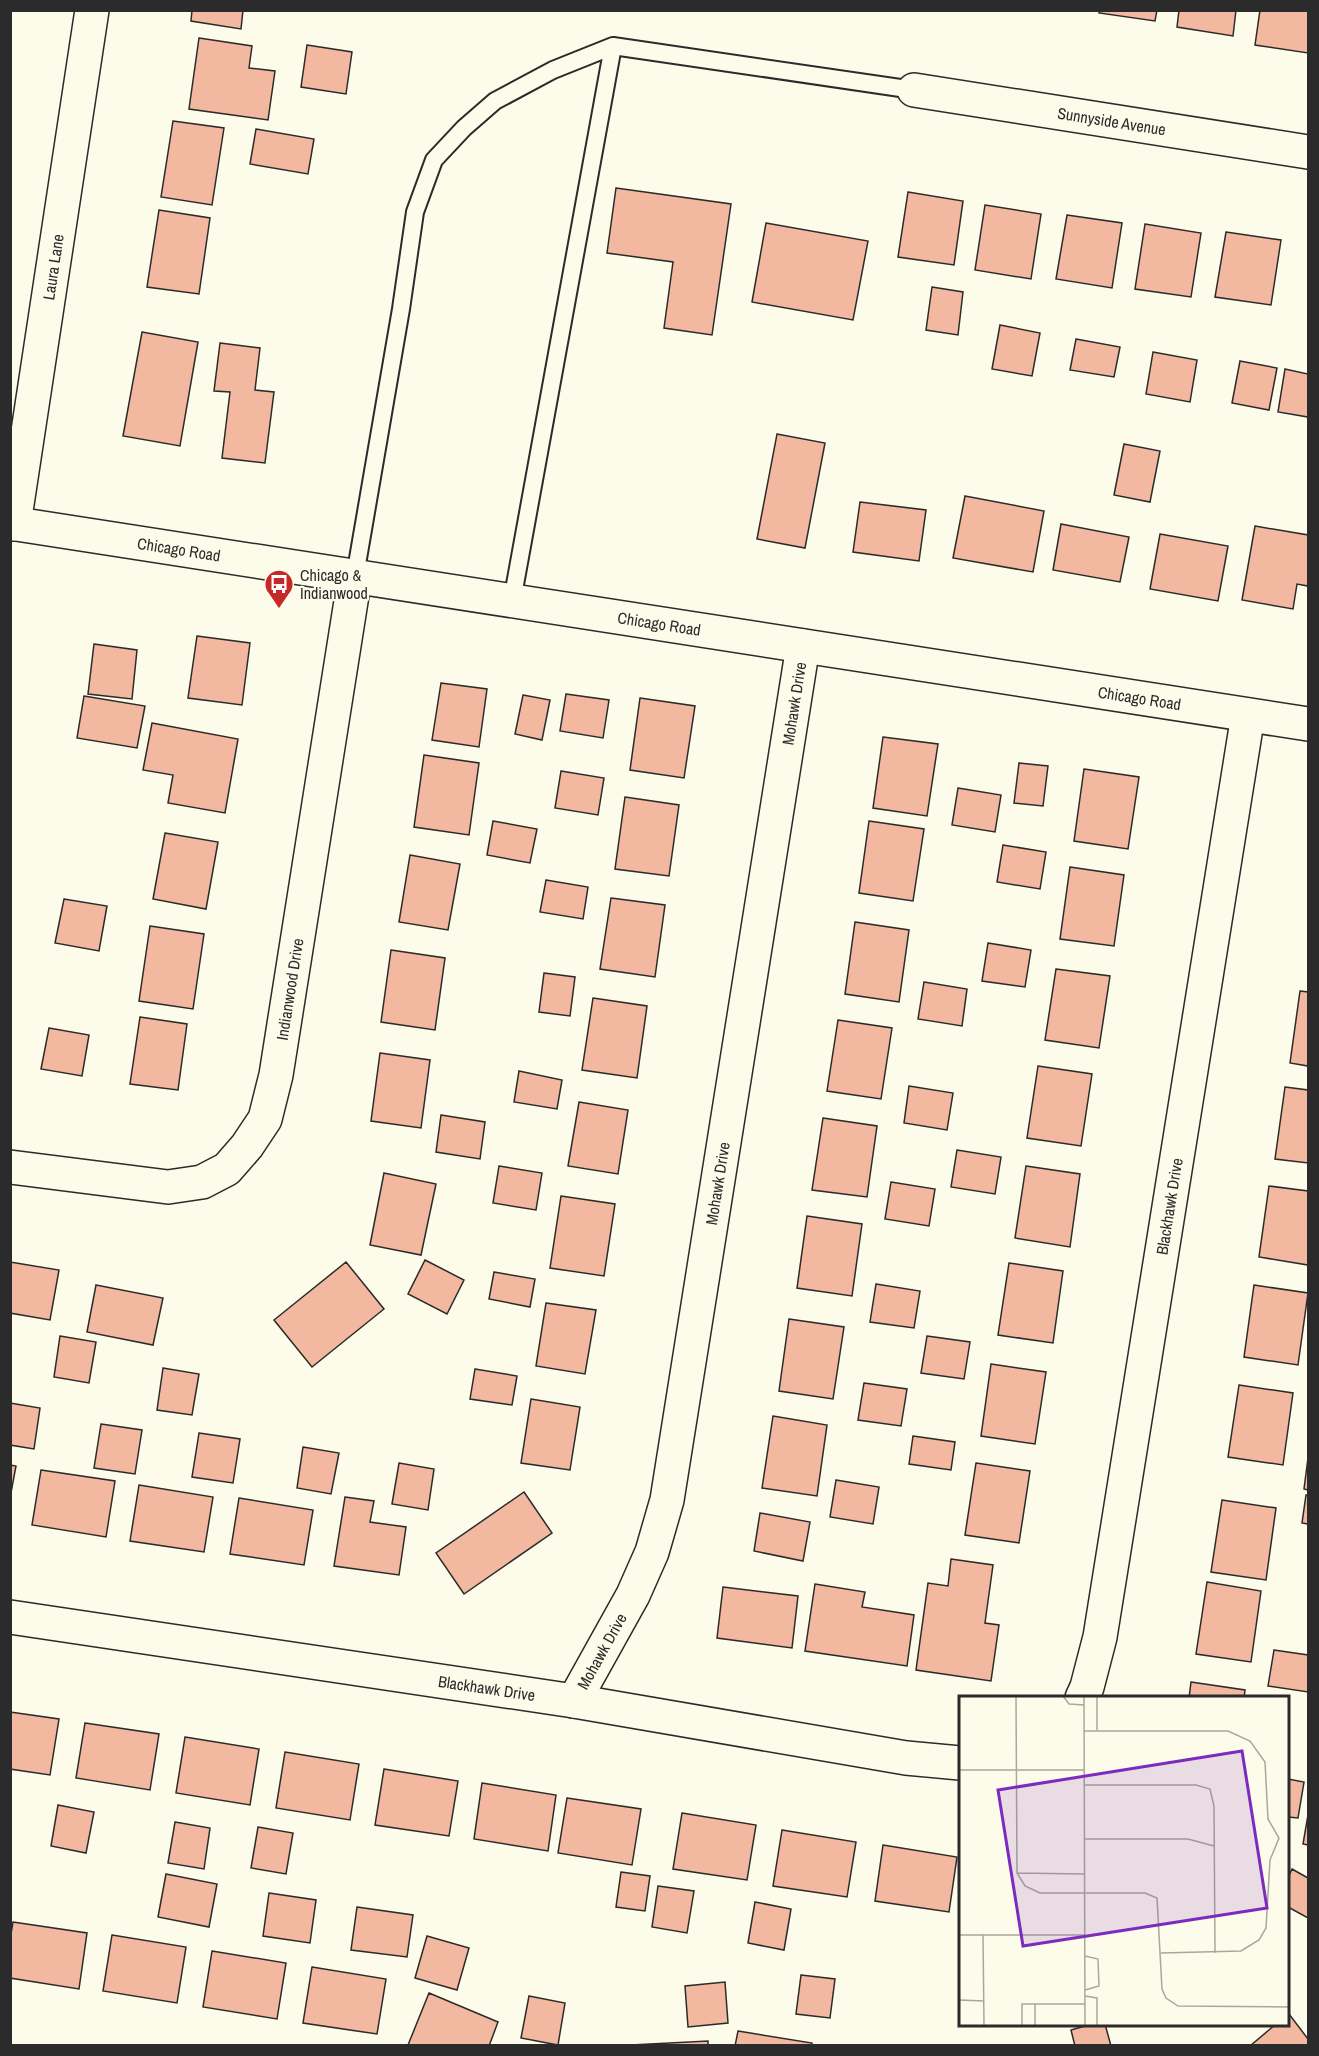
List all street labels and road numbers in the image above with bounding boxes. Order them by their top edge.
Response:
street label: Sunnyside Avenue [1056,102,1167,140]
street label: Laura Lane [37,232,69,301]
street label: Chicago Road [136,532,222,566]
street label: Chicago Road [616,606,702,641]
street label: Mohawk Drive [776,660,811,747]
street label: Chicago Road [1096,681,1183,715]
street label: Indianwood Drive [271,937,309,1042]
street label: Mohawk Drive [700,1140,735,1227]
street label: Blackhawk Drive [1151,1156,1188,1256]
street label: Mohawk Drive [572,1609,632,1693]
street label: Blackhawk Drive [437,1670,537,1706]

